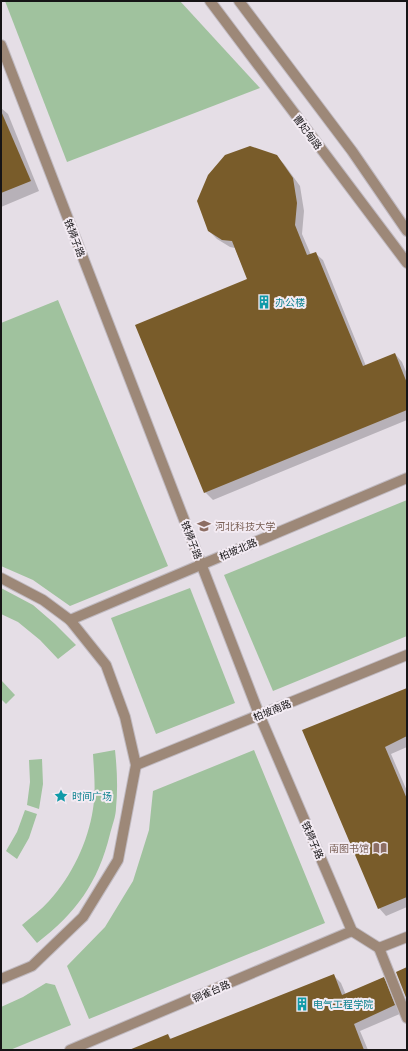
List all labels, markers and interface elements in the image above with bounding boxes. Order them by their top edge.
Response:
street label: 曹妃甸路 [290,112,325,152]
street label: 铁狮子路 [61,217,88,259]
building icon: 办公楼 [256,294,272,310]
place label: 办公楼 [275,296,305,309]
school or university icon: 河北科技大学 [196,518,212,534]
street label: 铁狮子路 [178,519,205,561]
place label: 河北科技大学 [215,520,275,533]
street label: 柏坡北路 [217,536,259,563]
street label: 柏坡南路 [251,697,293,724]
place icon: 时间广场 [53,788,69,804]
place label: 时间广场 [72,790,112,803]
street label: 铁狮子路 [299,819,326,861]
library icon: 南图书馆 [372,840,388,856]
place label: 南图书馆 [329,842,369,855]
street label: 铜雀台路 [190,978,232,1005]
building icon: 电气工程学院 [294,996,310,1012]
place label: 电气工程学院 [313,998,373,1011]

